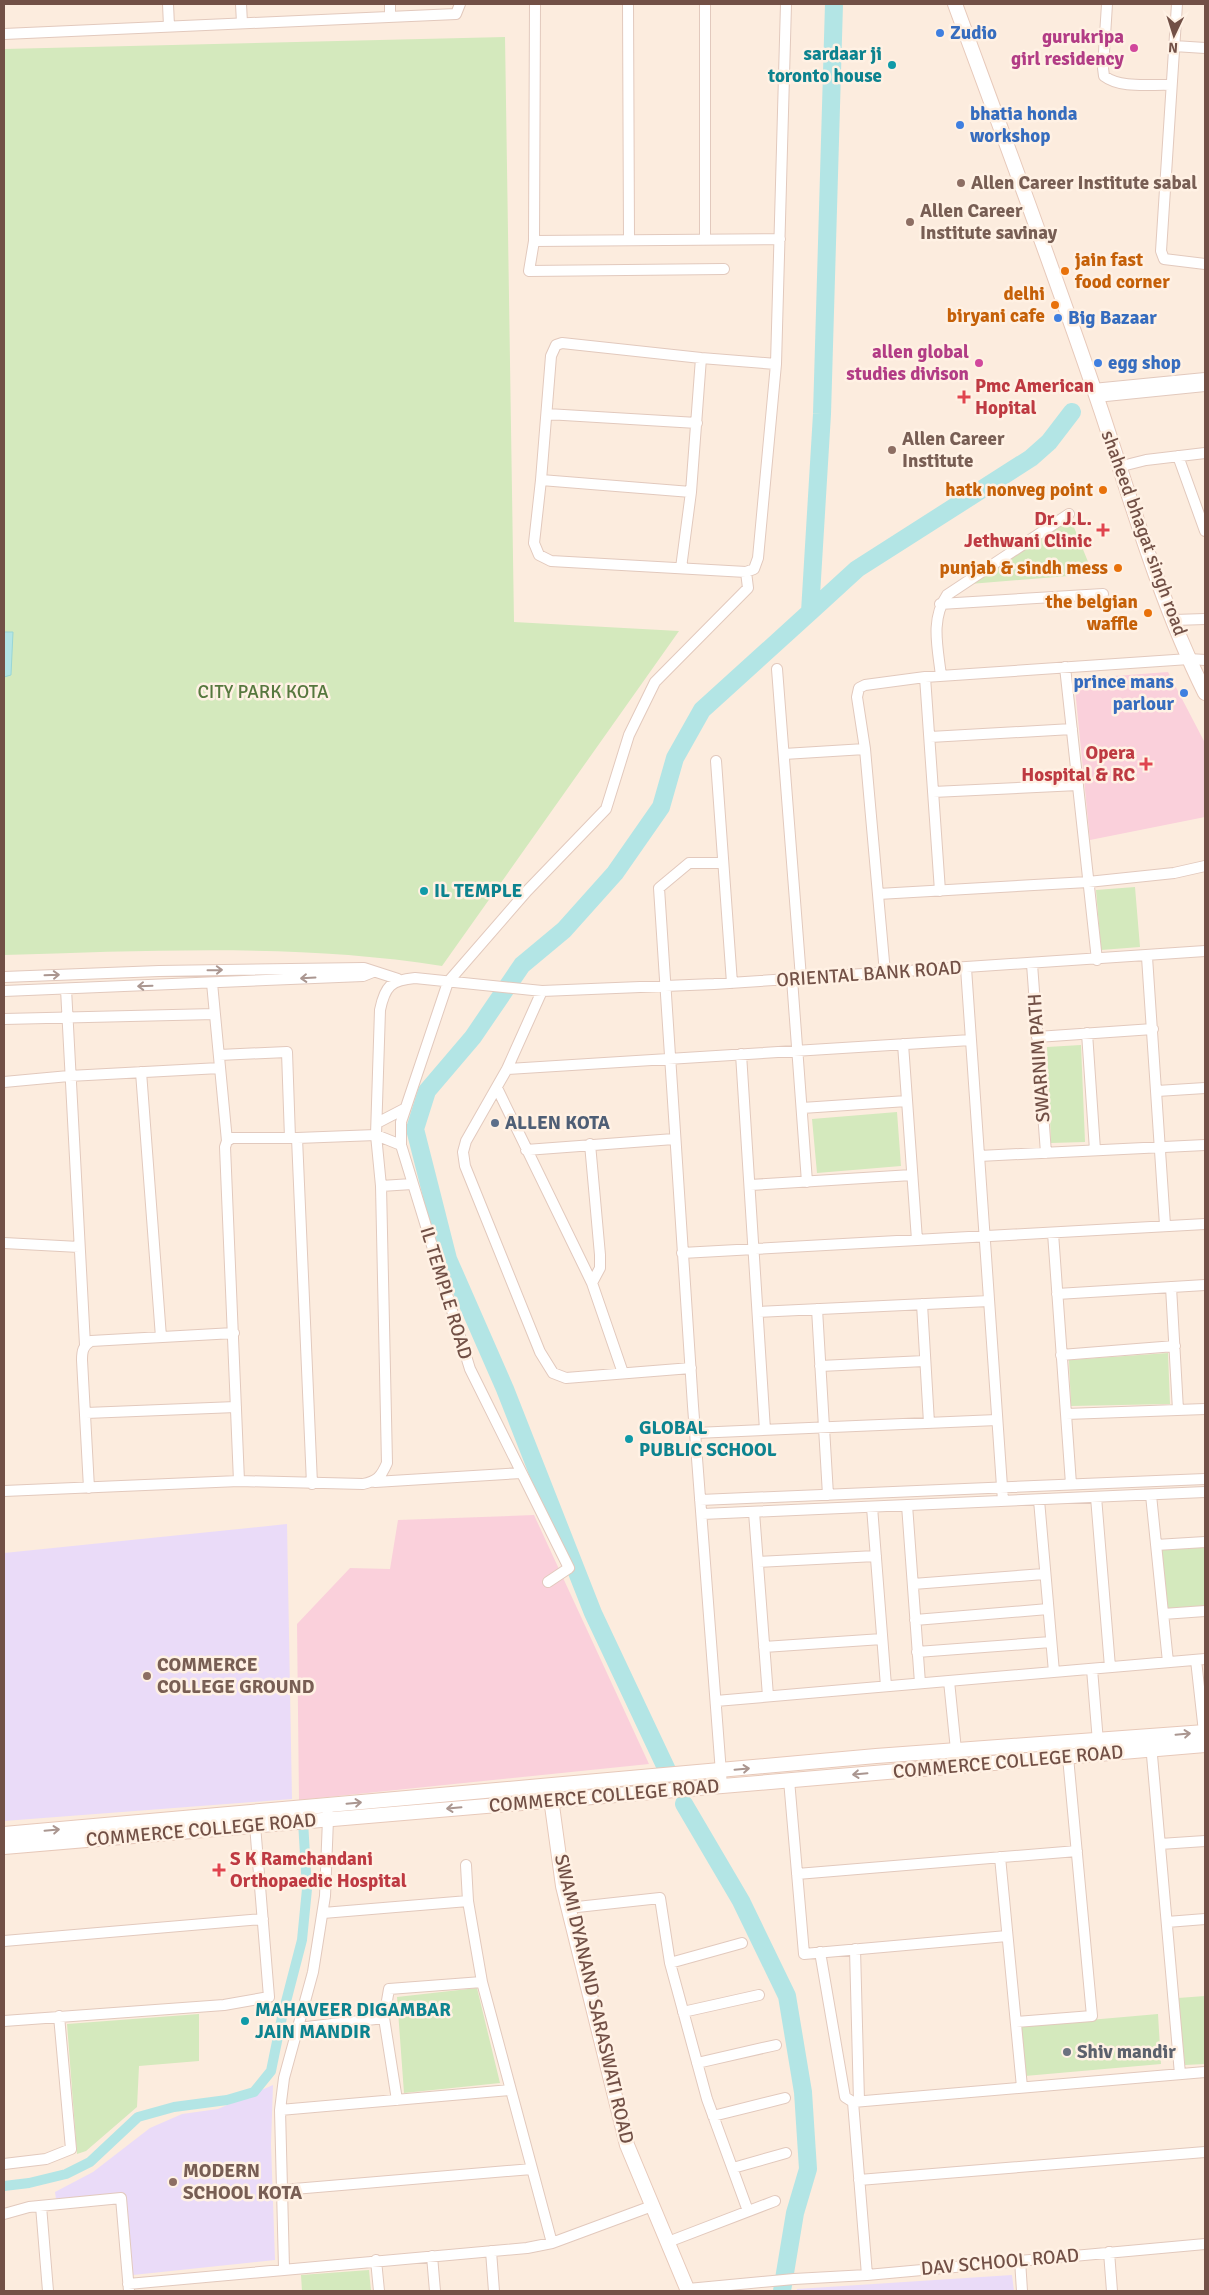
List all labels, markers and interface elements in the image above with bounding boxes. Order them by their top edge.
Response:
north arrow [1149,10,1199,60]
place label: Zudio [950,21,997,45]
place label: gurukripa girl residency [1011,25,1125,71]
marker: Zudio [934,27,946,39]
text: N [1168,39,1179,56]
place label: sardaar ji toronto house [767,42,882,88]
marker: gurukripa girl residency [1128,42,1140,54]
marker: sardaar ji toronto house [886,59,898,71]
place label: bhatia honda workshop [970,102,1078,148]
marker: bhatia honda workshop [954,119,966,131]
place label: Allen Career Institute sabal [971,171,1197,195]
marker: Allen Career Institute sabal [955,177,967,189]
place label: Allen Career Institute savinay [920,199,1058,245]
marker: Allen Career Institute savinay [904,216,916,228]
place label: jain fast food corner [1074,248,1170,294]
marker: jain fast food corner [1059,265,1071,277]
place label: delhi biryani cafe [947,282,1045,328]
marker: delhi biryani cafe [1049,299,1061,311]
place label: Big Bazaar [1068,306,1157,330]
marker: Big Bazaar [1052,312,1064,324]
place label: allen global studies divison [846,340,969,386]
place label: egg shop [1108,351,1181,375]
marker: allen global studies divison [973,357,985,369]
marker: egg shop [1092,357,1104,369]
place label: Pmc American Hopital [975,374,1094,420]
marker: Pmc American Hopital [957,390,971,404]
place label: Allen Career Institute [902,427,1005,473]
street label: shaheed bhagat singh road [1096,427,1192,639]
marker: Allen Career Institute [886,444,898,456]
place label: hatk nonveg point [945,478,1093,502]
marker: hatk nonveg point [1097,484,1109,496]
place label: Dr. J.L. Jethwani Clinic [964,507,1092,553]
marker: Dr. J.L. Jethwani Clinic [1096,523,1110,537]
place label: punjab & sindh mess [940,556,1108,580]
marker: punjab & sindh mess [1112,562,1124,574]
place label: the belgian waffle [1045,590,1138,636]
marker: the belgian waffle [1142,607,1154,619]
place label: prince mans parlour [1073,670,1174,716]
park label: CITY PARK KOTA [197,680,329,704]
marker: prince mans parlour [1178,687,1190,699]
place label: Opera Hospital & RC [1021,741,1135,787]
marker: Opera Hospital & RC [1139,757,1153,771]
place label: IL TEMPLE [434,879,523,903]
marker: IL TEMPLE [418,885,430,897]
street label: ORIENTAL BANK ROAD [776,956,962,992]
one-way arrow [206,965,223,975]
one-way arrow [44,970,60,979]
one-way arrow [300,974,316,983]
one-way arrow [138,981,154,990]
street label: SWARNIM PATH [1023,993,1055,1123]
place label: ALLEN KOTA [505,1111,610,1135]
marker: ALLEN KOTA [489,1117,501,1129]
street label: IL TEMPLE ROAD [414,1224,478,1362]
place label: GLOBAL PUBLIC SCHOOL [639,1416,777,1462]
marker: GLOBAL PUBLIC SCHOOL [623,1433,635,1445]
place label: COMMERCE COLLEGE GROUND [157,1653,314,1699]
marker: COMMERCE COLLEGE GROUND [141,1670,153,1682]
one-way arrow [1175,1729,1191,1739]
street label: COMMERCE COLLEGE ROAD [892,1740,1124,1784]
one-way arrow [734,1764,750,1773]
one-way arrow [853,1769,869,1779]
street label: COMMERCE COLLEGE ROAD [488,1774,720,1818]
one-way arrow [345,1798,361,1807]
one-way arrow [446,1804,462,1813]
street label: COMMERCE COLLEGE ROAD [85,1808,317,1852]
one-way arrow [44,1825,60,1835]
place label: S K Ramchandani Orthopaedic Hospital [230,1847,407,1893]
street label: SWAMI DYANAND SARASWATI ROAD [549,1852,639,2146]
marker: S K Ramchandani Orthopaedic Hospital [212,1863,226,1877]
place label: MAHAVEER DIGAMBAR JAIN MANDIR [255,1998,451,2044]
marker: MAHAVEER DIGAMBAR JAIN MANDIR [239,2015,251,2027]
place label: Shiv mandir [1077,2040,1176,2064]
marker: Shiv mandir [1061,2046,1073,2058]
place label: MODERN SCHOOL KOTA [183,2159,302,2205]
marker: MODERN SCHOOL KOTA [167,2176,179,2188]
street label: DAV SCHOOL ROAD [920,2243,1080,2281]

